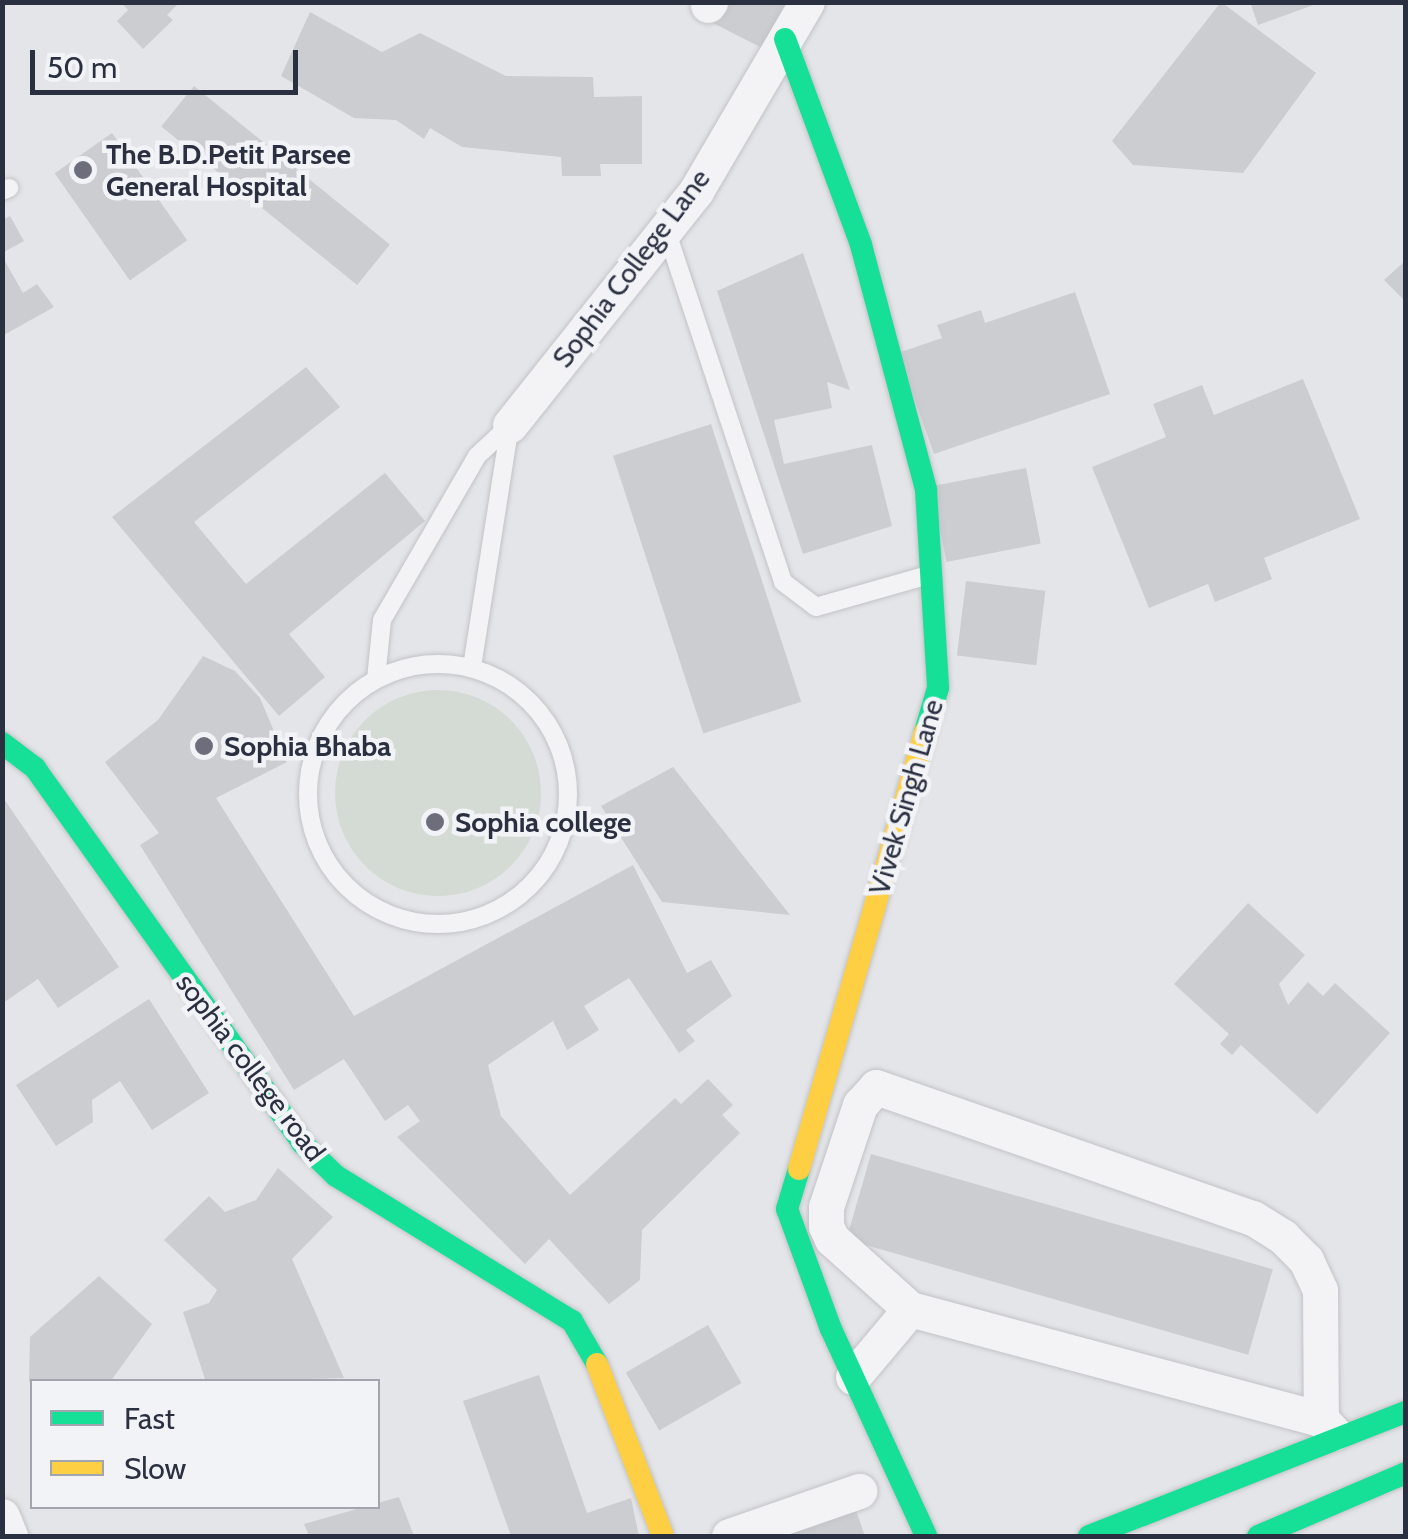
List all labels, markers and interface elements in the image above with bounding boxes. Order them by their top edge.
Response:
scale bar [35,30,302,92]
text: 50 m [47,49,117,86]
place label: The B.D.Petit Parsee General Hospital [106,137,351,203]
marker: The B.D.Petit Parsee General Hospital [70,157,96,183]
street label: Sophia College Lane [545,162,717,374]
street label: Vivek Singh Lane [862,695,950,899]
place label: Sophia Bhaba [224,729,391,763]
marker: Sophia Bhaba [193,735,215,757]
place label: Sophia college [455,805,632,839]
marker: Sophia college [424,811,446,833]
street label: sophia college road [170,967,332,1167]
legend [30,1379,380,1509]
text: Fast [124,1400,175,1437]
text: Slow [124,1450,186,1487]

